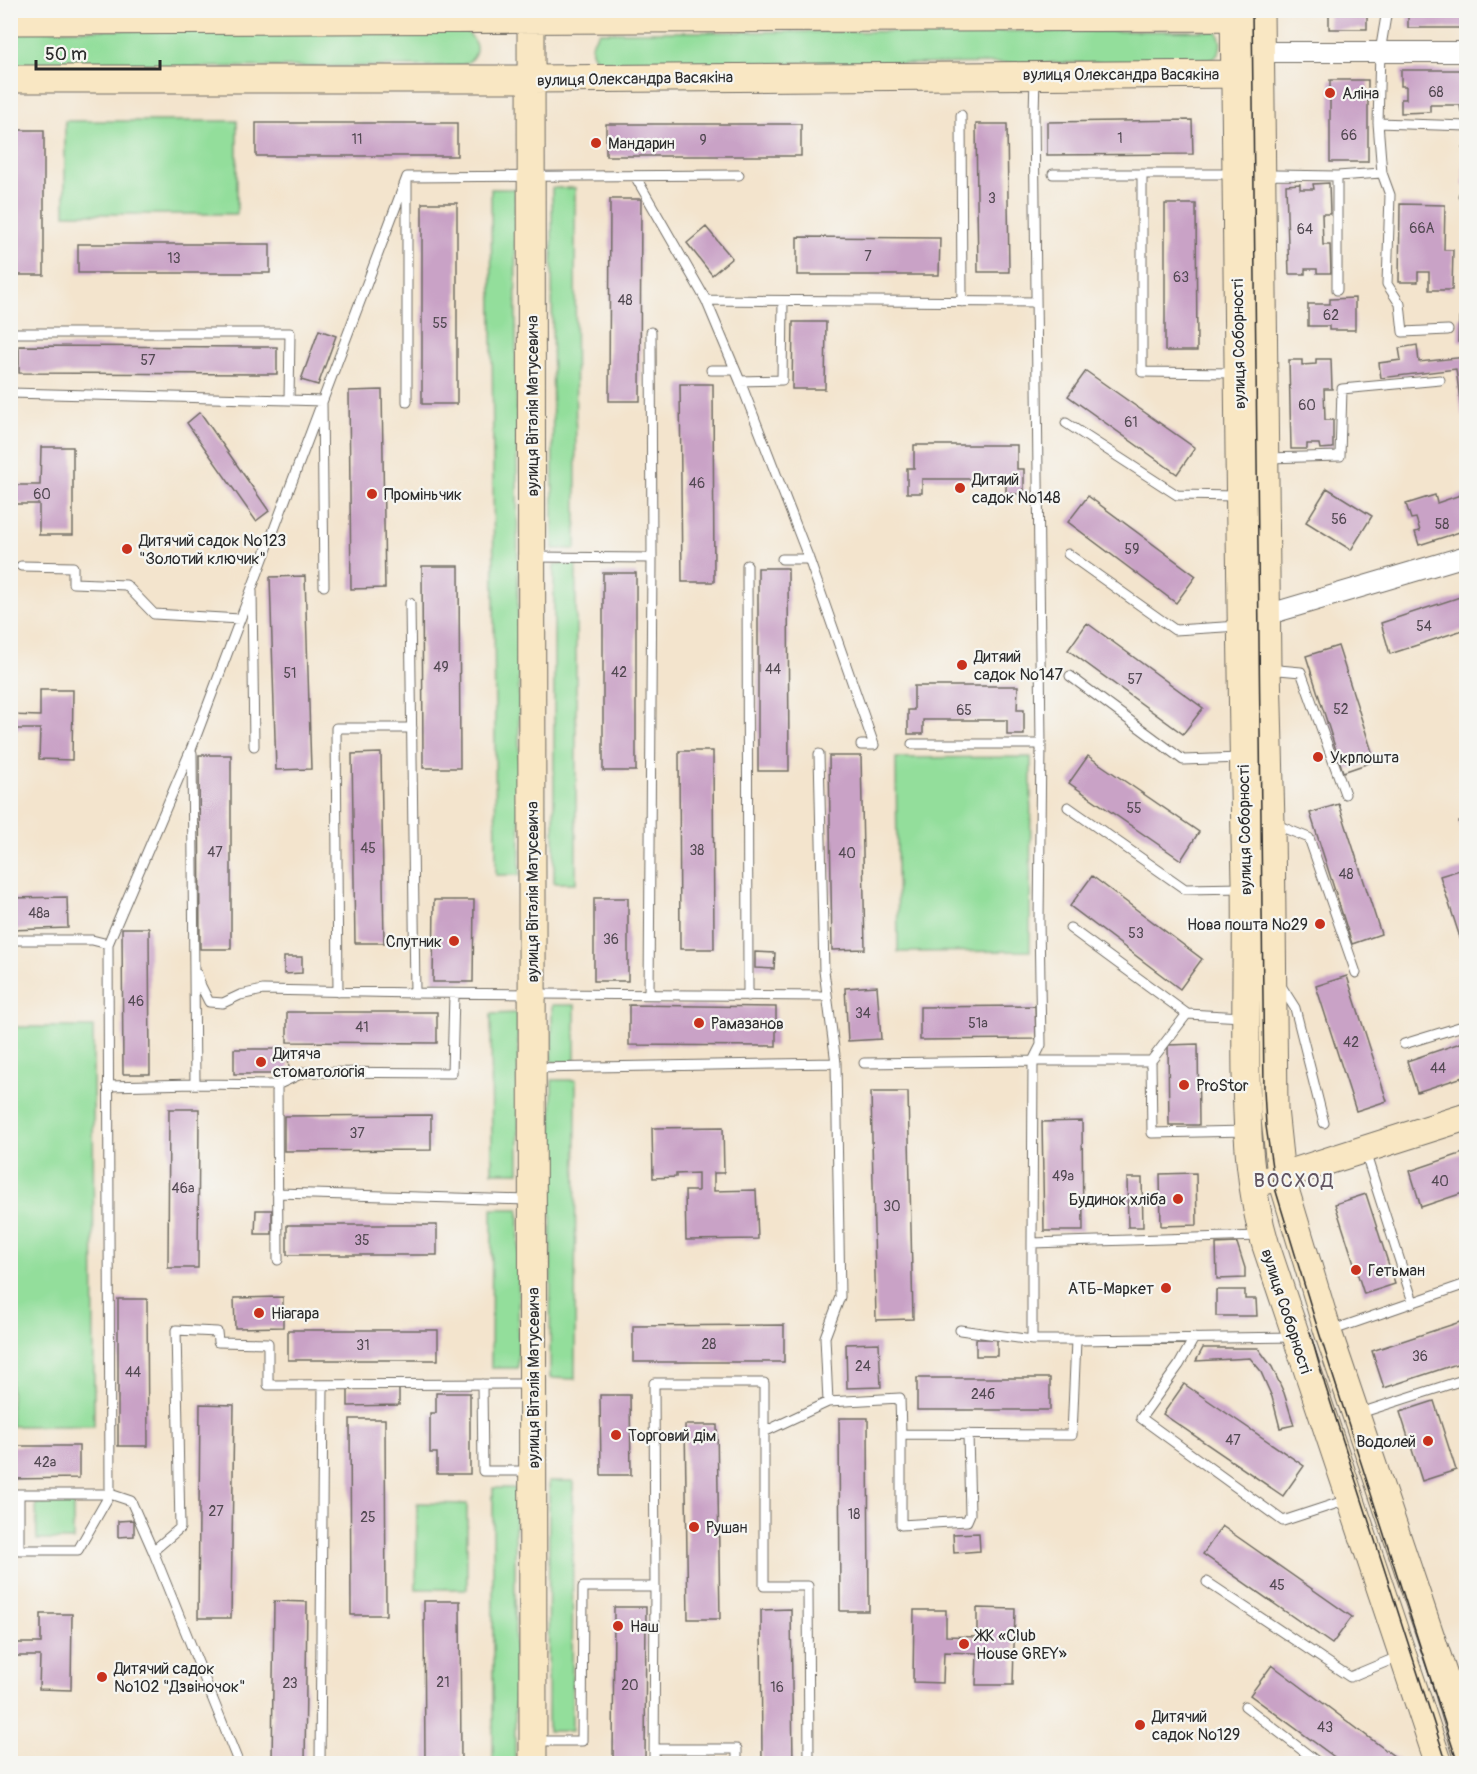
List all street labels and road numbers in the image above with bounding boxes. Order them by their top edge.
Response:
street label: вулиця Олександра Васякіна [1023,65,1219,85]
street label: вулиця Олександра Васякіна [537,67,733,91]
street label: вулиця Соборності [1228,279,1250,409]
street label: вулиця Віталія Матусевича [523,315,543,497]
street label: вулиця Соборності [1234,765,1256,895]
street label: вулиця Віталія Матусевича [523,801,543,983]
street label: вулиця Соборності [1256,1246,1316,1377]
street label: вулиця Віталія Матусевича [524,1287,544,1469]

